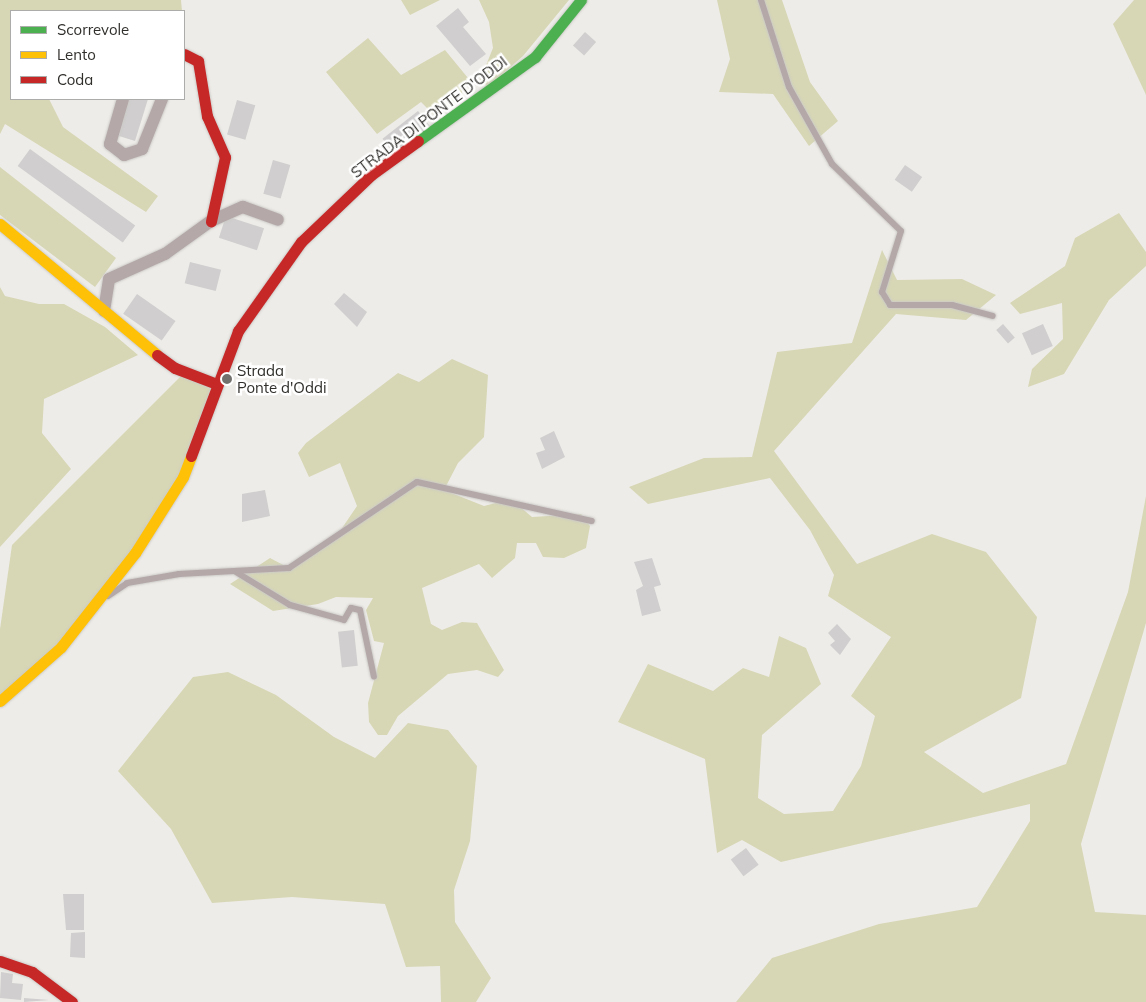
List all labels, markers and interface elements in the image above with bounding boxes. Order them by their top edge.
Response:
legend [10,10,185,100]
text: Scorrevole [57,20,129,39]
text: Lento [57,45,96,64]
street label: STRADA DI PONTE D'ODDI [347,52,511,182]
text: Coda [57,70,93,89]
place label: Strada Ponte d'Oddi [237,361,326,396]
marker: Strada Ponte d'Oddi [221,373,233,385]

